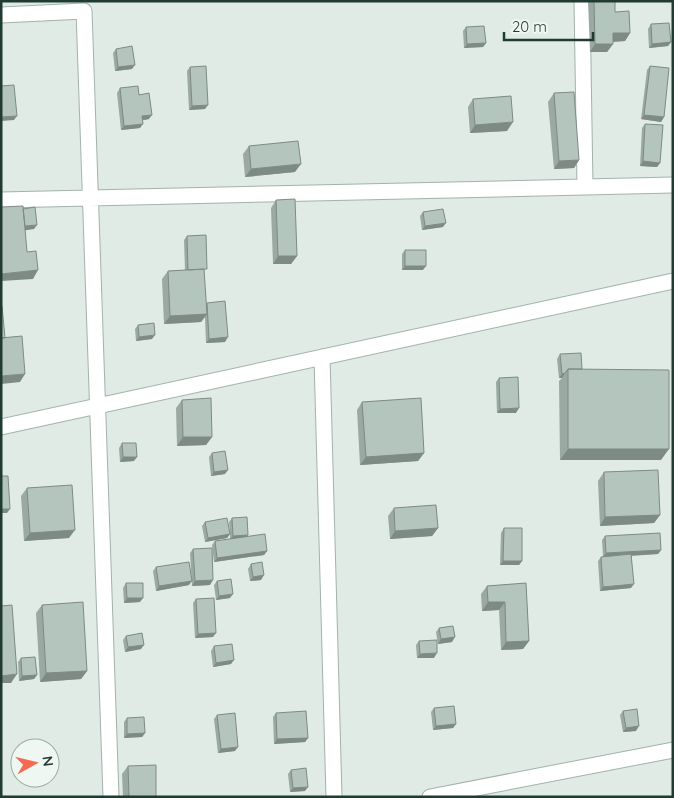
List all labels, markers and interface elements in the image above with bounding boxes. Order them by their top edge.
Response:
scale bar [504,10,593,42]
text: 20 m [512,17,547,36]
north arrow [10,738,60,788]
text: N [38,755,58,768]

